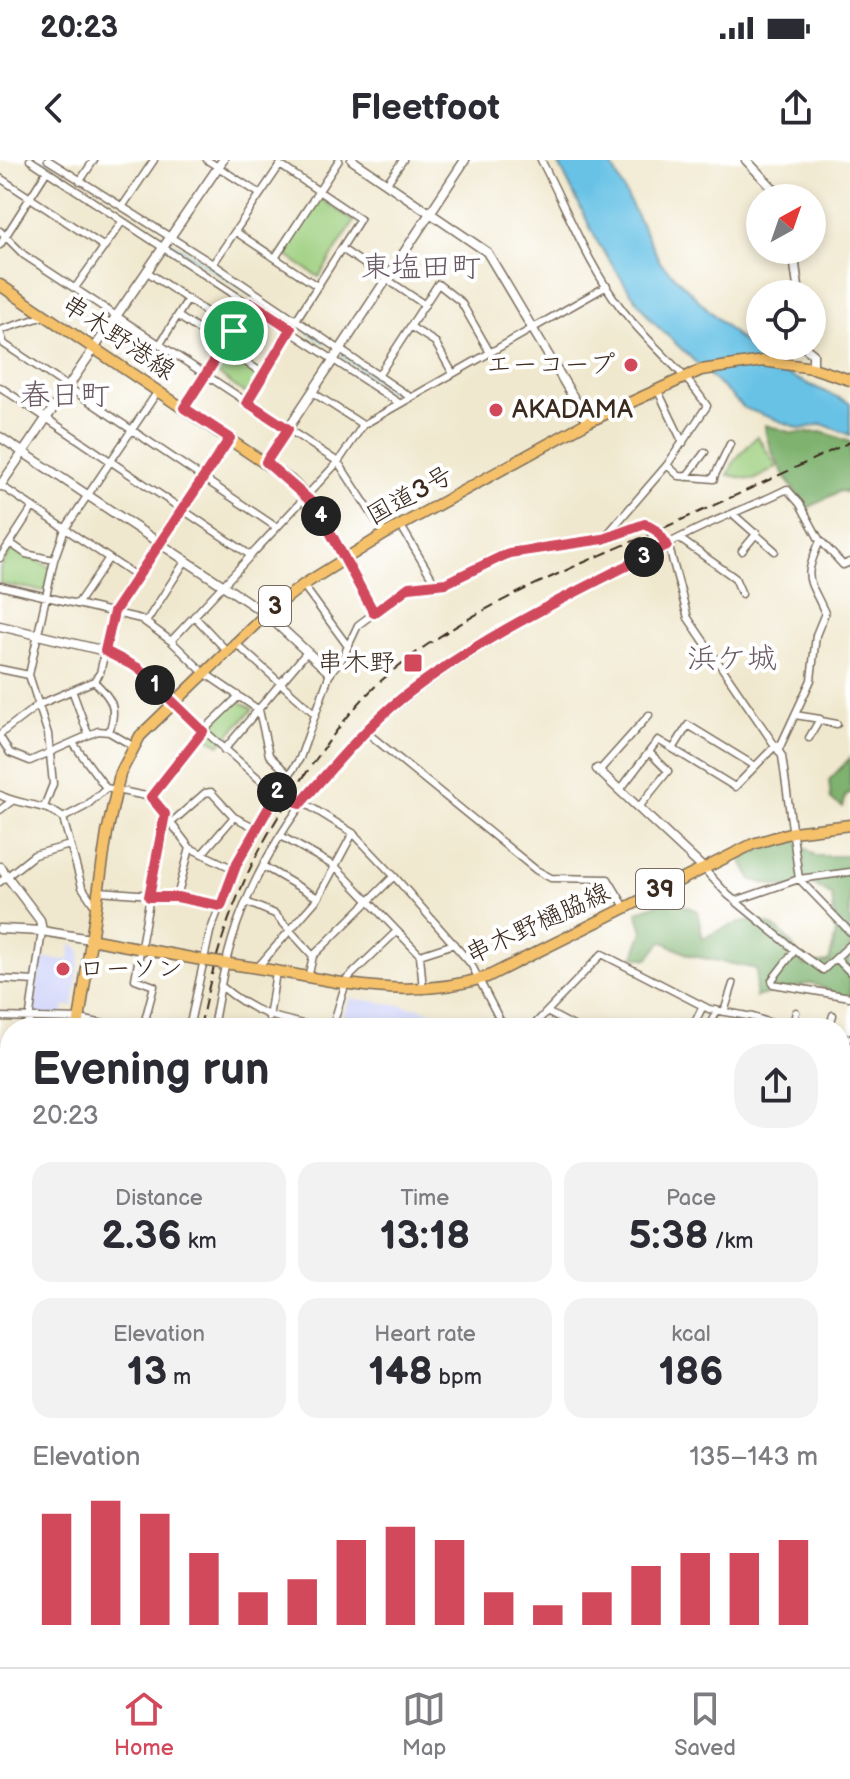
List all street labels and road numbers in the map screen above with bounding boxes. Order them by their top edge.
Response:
street label: 串木野港線 [55,289,181,387]
street label: 国道3号 [361,460,459,532]
road number: 3 [259,586,291,626]
road number: 39 [636,869,684,909]
street label: 串木野樋脇線 [461,877,615,971]

